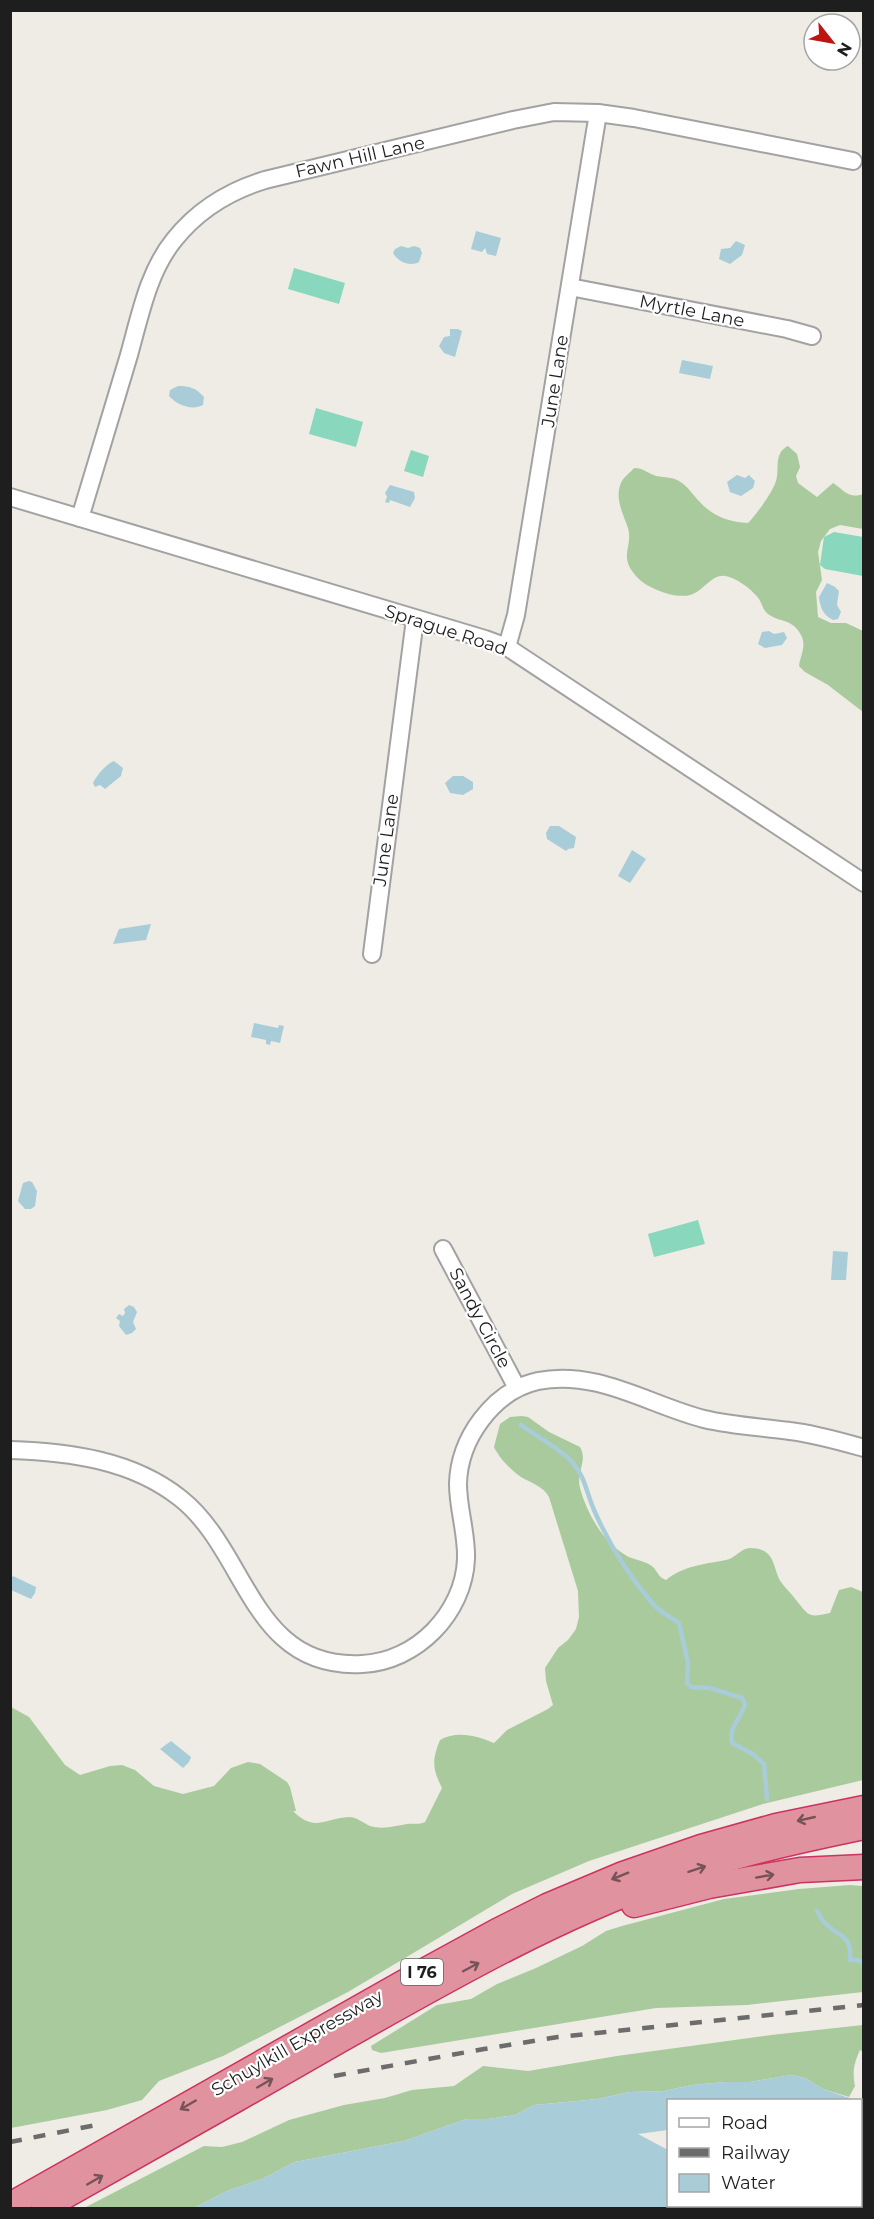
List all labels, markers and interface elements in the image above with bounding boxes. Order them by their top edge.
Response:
north arrow [802,12,862,72]
text: N [833,39,856,60]
street label: Fawn Hill Lane [293,131,427,183]
street label: Myrtle Lane [638,290,746,332]
street label: June Lane [537,333,573,430]
street label: Sprague Road [382,600,510,660]
street label: June Lane [368,792,403,889]
street label: Sandy Circle [444,1264,516,1372]
one-way arrow [797,1814,816,1826]
one-way arrow [687,1862,706,1873]
one-way arrow [754,1870,774,1881]
one-way arrow [611,1871,630,1882]
road number: I 76 [401,1959,443,1985]
one-way arrow [462,1961,479,1973]
street label: Schuylkill Expressway [207,1985,387,2101]
one-way arrow [256,2077,273,2089]
one-way arrow [180,2099,197,2111]
legend [667,2099,862,2207]
text: Road [721,2112,768,2134]
text: Railway [721,2142,790,2164]
text: Water [721,2172,776,2194]
one-way arrow [86,2173,103,2185]

